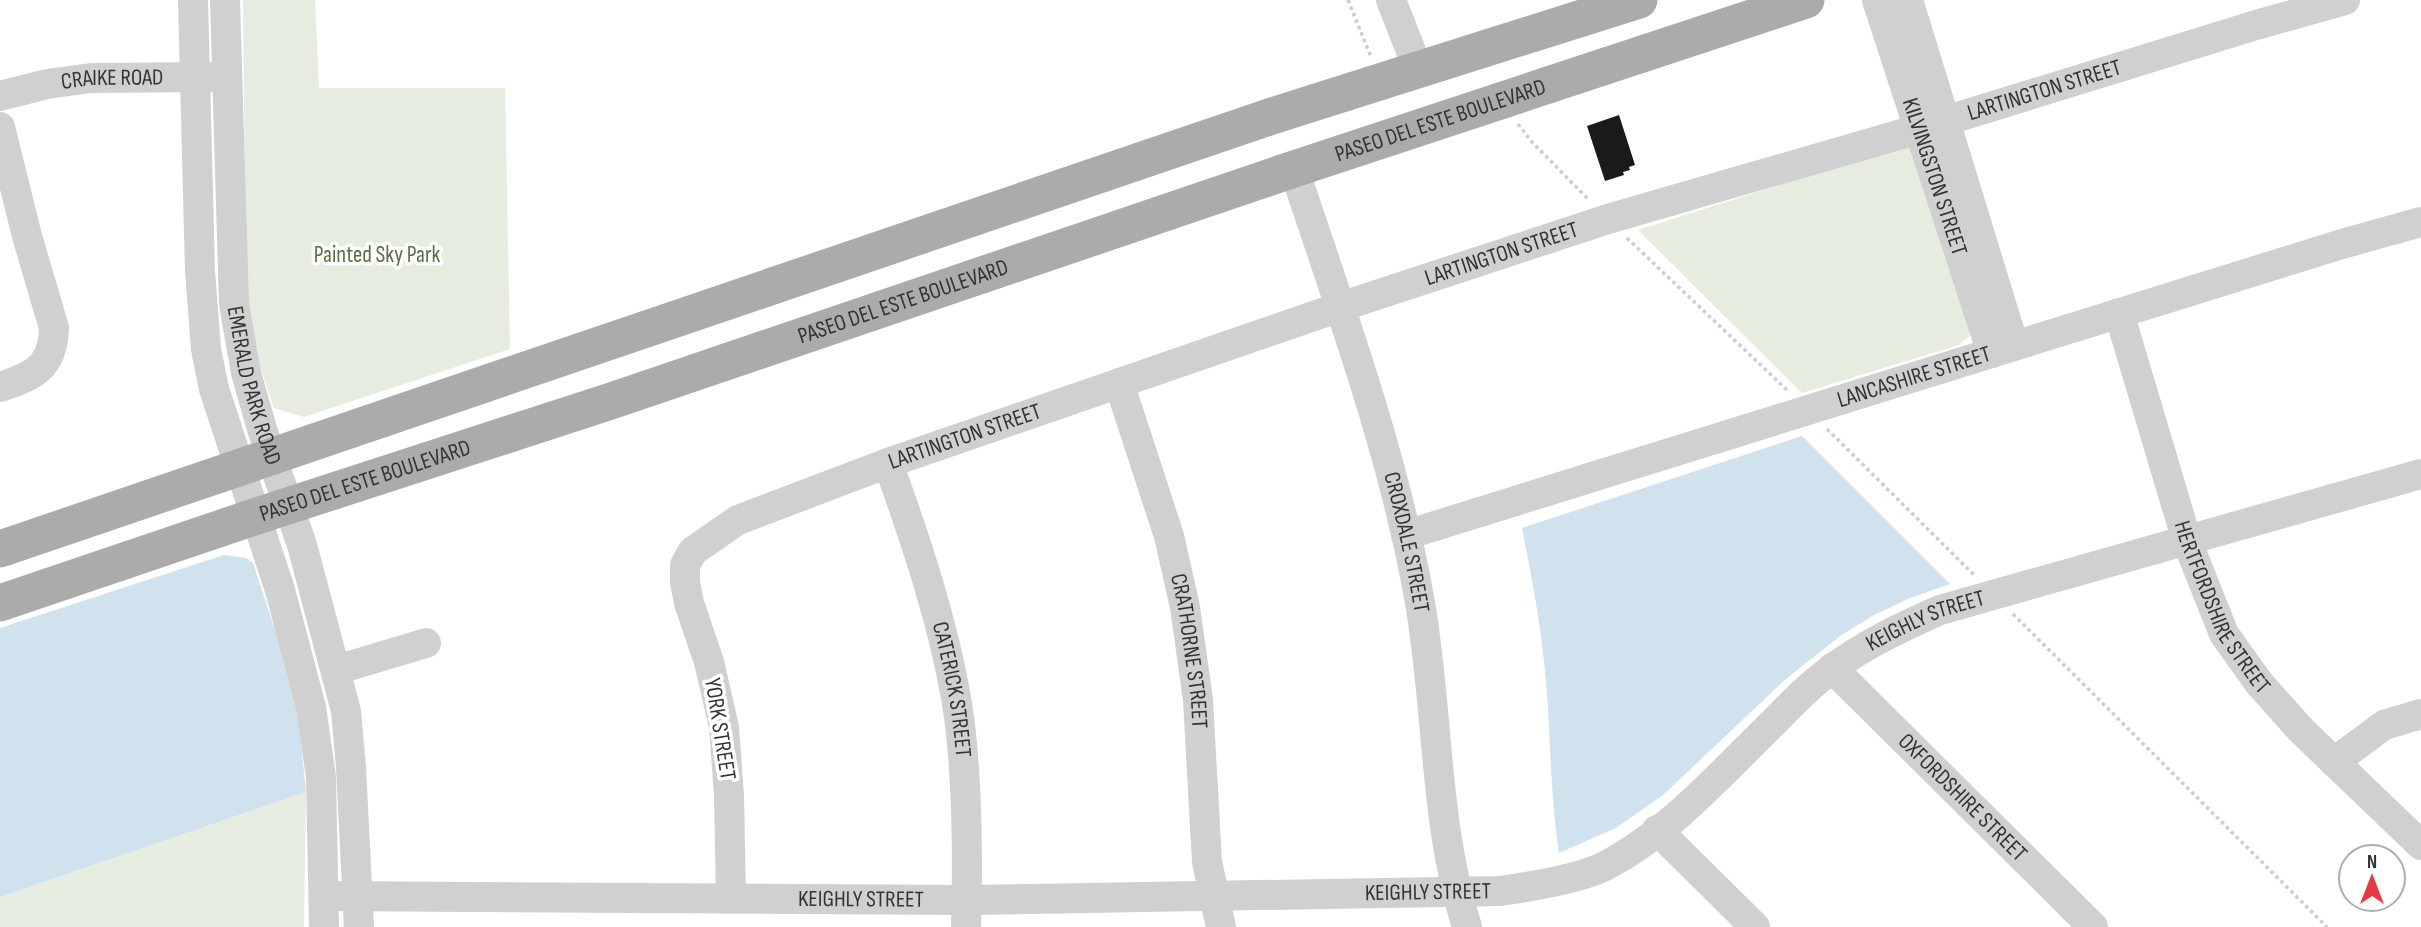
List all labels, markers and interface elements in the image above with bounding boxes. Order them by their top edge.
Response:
street label: LARTINGTON STREET [1964,53,2125,127]
street label: CRAIKE ROAD [59,63,163,96]
street label: PASEO DEL ESTE BOULEVARD [1331,73,1549,169]
street label: KILVINGSTON STREET [1896,95,1973,259]
street label: LARTINGTON STREET [1421,216,1582,292]
park label: Painted Sky Park [314,241,441,269]
street label: PASEO DEL ESTE BOULEVARD [794,253,1012,350]
street label: EMERALD PARK ROAD [221,304,287,469]
street label: LANCASHIRE STREET [1834,340,1994,414]
street label: LARTINGTON STREET [885,397,1045,476]
street label: PASEO DEL ESTE BOULEVARD [256,434,474,528]
street label: CROXDALE STREET [1377,469,1435,614]
street label: HERTFORDSHIRE STREET [2168,518,2276,700]
street label: CRATHORNE STREET [1164,571,1214,729]
street label: KEIGHLY STREET [1861,584,1988,658]
street label: CATERICK STREET [926,619,977,759]
street label: YORK STREET [698,676,742,782]
street label: OXFORDSHIRE STREET [1892,728,2033,868]
north arrow [2337,843,2407,913]
text: N [2367,851,2377,874]
street label: KEIGHLY STREET [1365,877,1491,907]
street label: KEIGHLY STREET [798,885,924,914]

